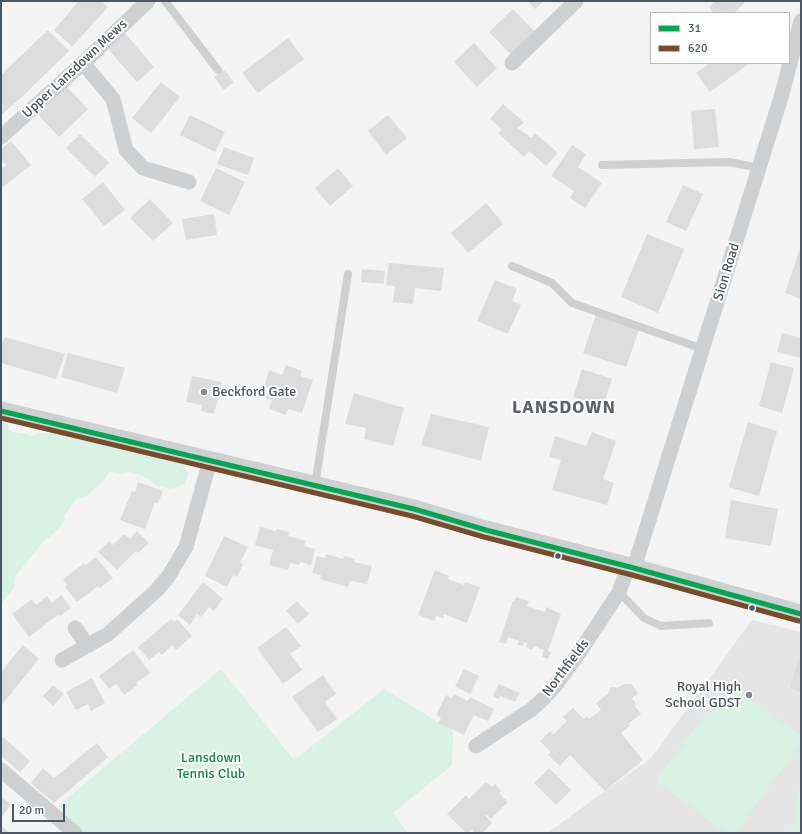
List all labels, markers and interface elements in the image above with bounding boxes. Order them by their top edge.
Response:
legend [650,12,790,64]
street label: Upper Lansdown Mews [19,16,131,122]
text: 31 [688,21,701,36]
text: 620 [688,41,707,56]
street label: Sion Road [710,241,744,303]
place label: Beckford Gate [212,384,296,400]
marker: Beckford Gate [199,387,209,397]
district label: LANSDOWN [512,397,616,419]
unlabelled marker [553,551,563,561]
unlabelled marker [747,603,757,613]
street label: Northfields [539,636,593,700]
place label: Royal High School GDST [665,679,741,712]
marker: Royal High School GDST [744,690,754,700]
park label: Lansdown Tennis Club [177,750,245,782]
scale bar [14,796,67,822]
text: 20 m [19,803,44,818]

